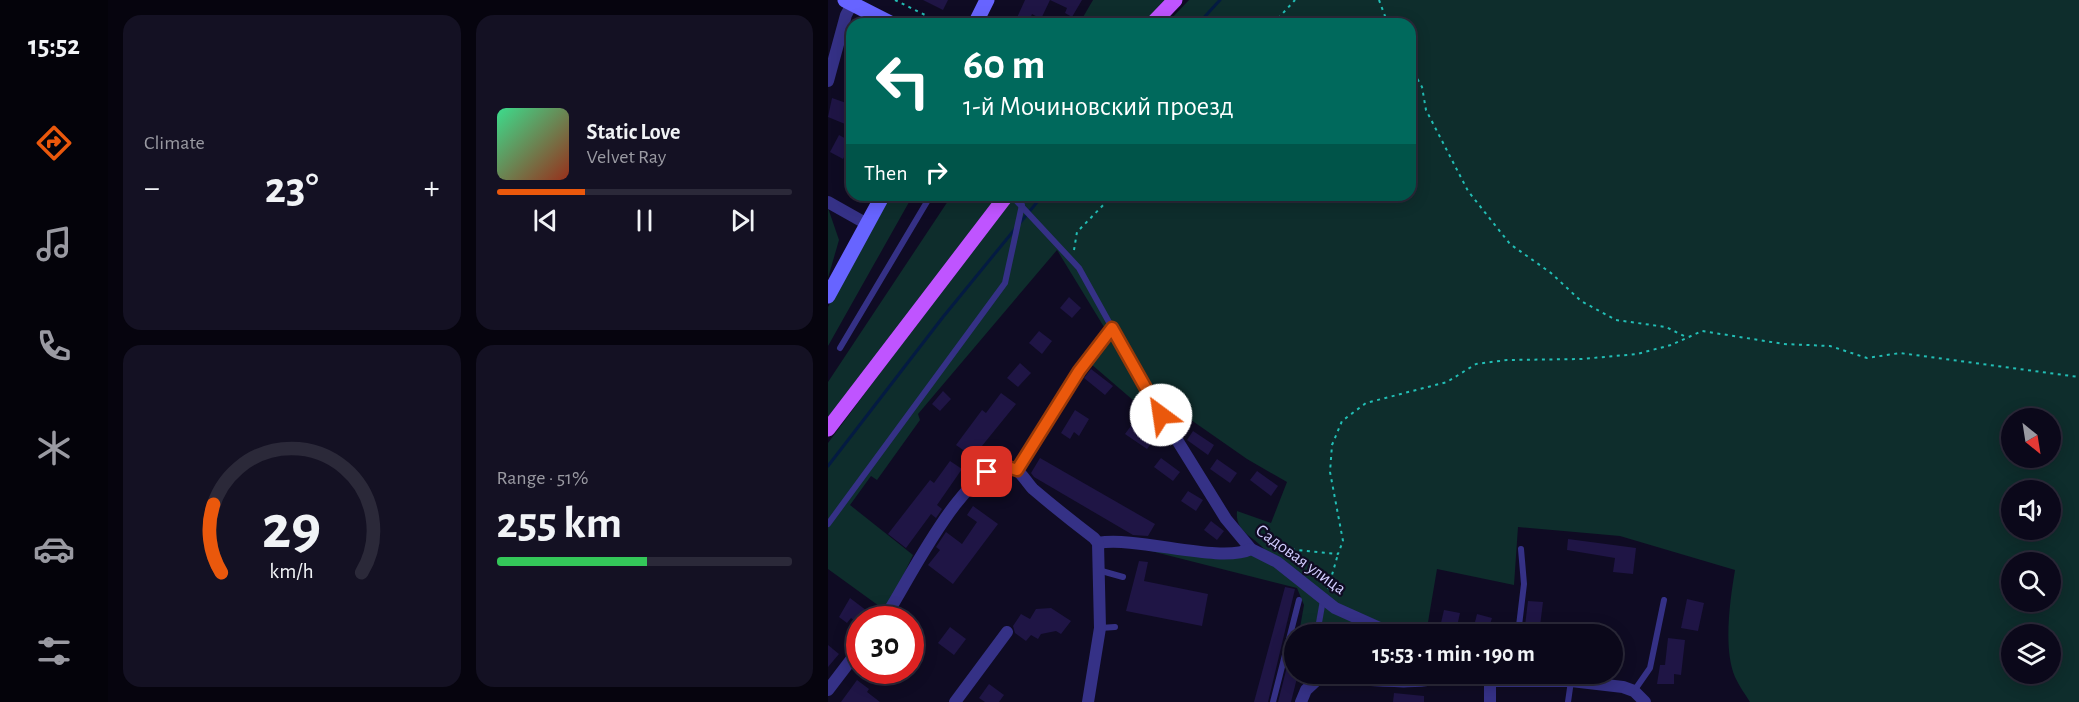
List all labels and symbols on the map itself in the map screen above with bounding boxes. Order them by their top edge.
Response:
position arrow [1129,383,1193,447]
north arrow [2001,408,2061,468]
pin [961,446,1012,497]
street label: Садовая улица [1252,521,1349,598]
speed limit sign: 30 [846,606,924,684]

